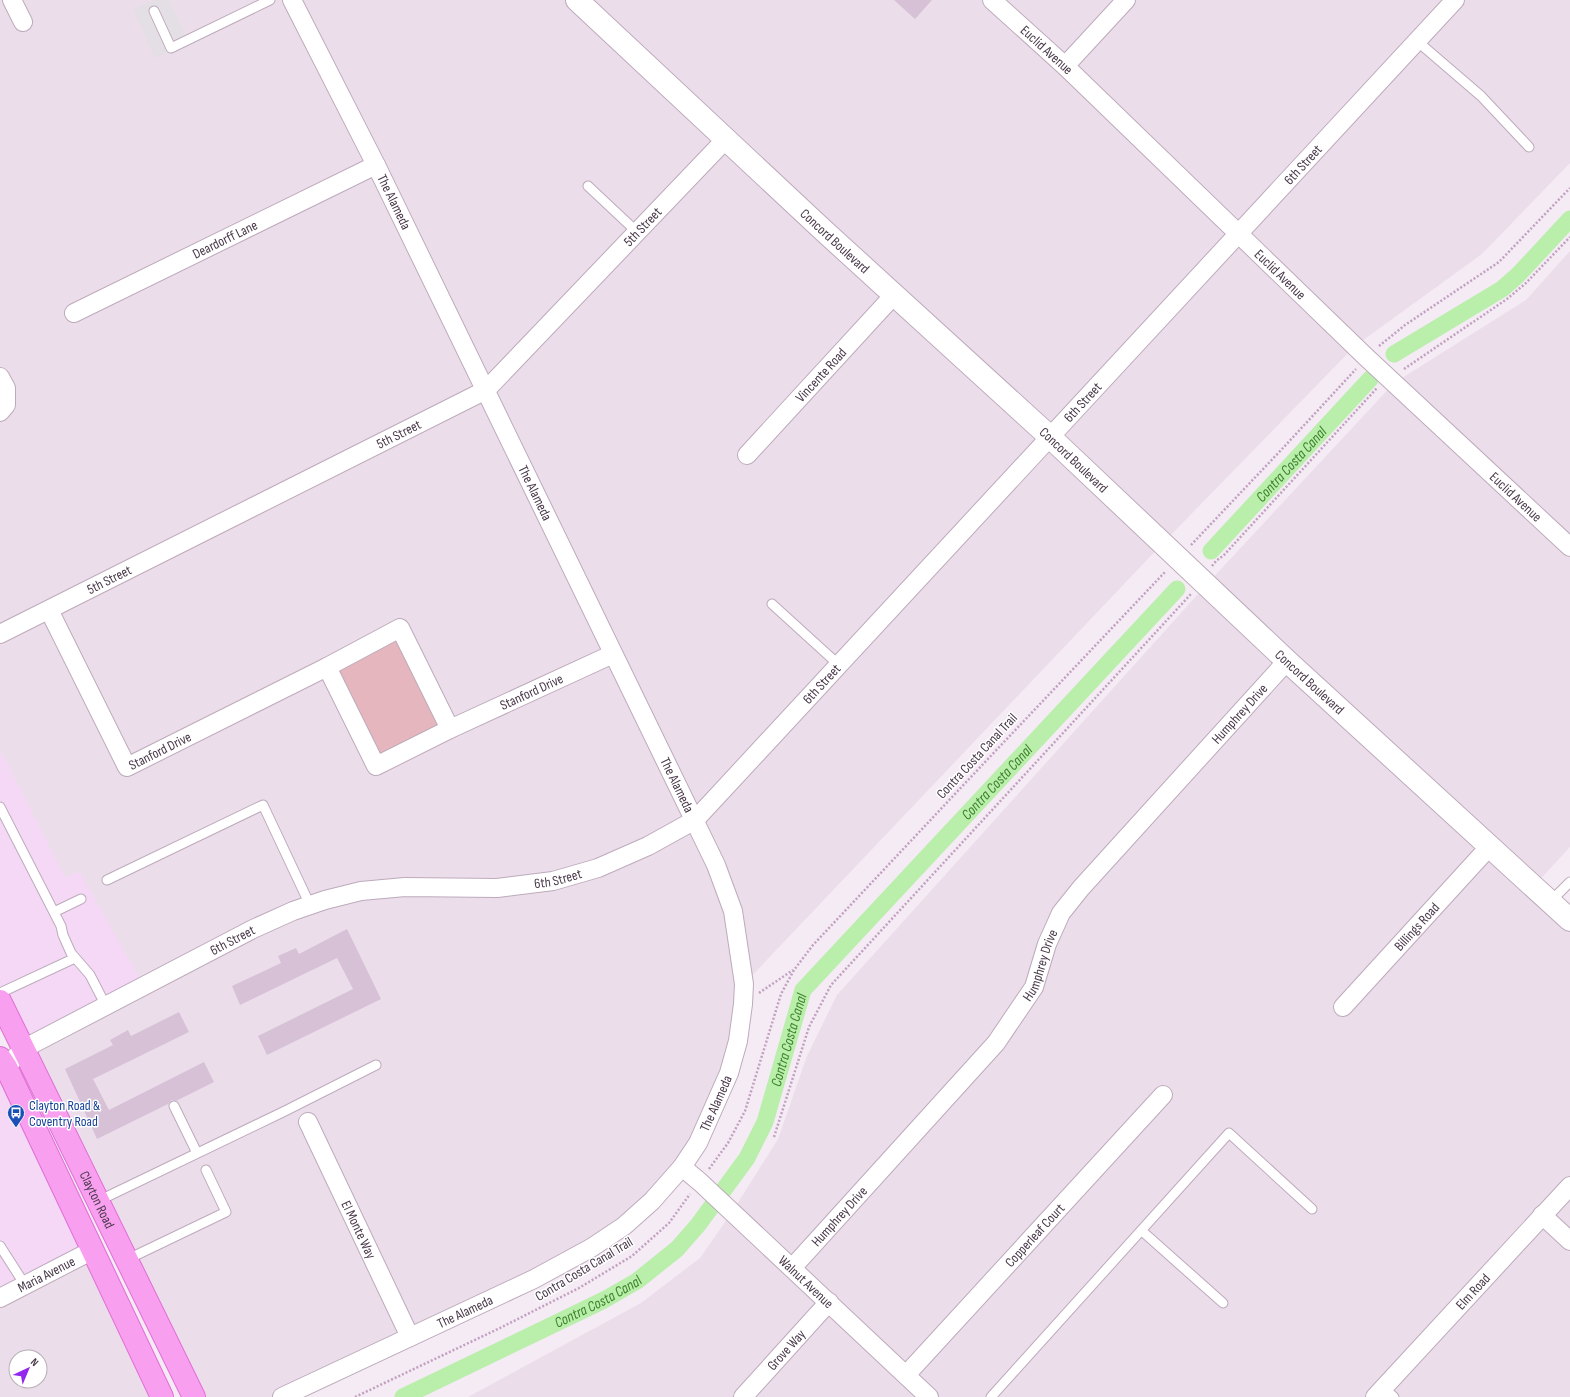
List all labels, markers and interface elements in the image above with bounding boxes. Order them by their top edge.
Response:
street label: Euclid Avenue [1017,21,1077,78]
street label: 6th Street [1280,141,1325,188]
street label: The Alameda [373,172,415,232]
street label: 5th Street [620,203,665,250]
street label: Concord Boulevard [797,205,873,277]
street label: Deardorff Lane [190,216,260,262]
street label: Euclid Avenue [1251,245,1310,303]
street label: Vincente Road [792,344,850,405]
street label: 6th Street [1060,378,1105,425]
street label: 5th Street [373,416,424,452]
water label: Contra Costa Canal [1252,422,1331,506]
street label: Concord Boulevard [1036,423,1112,496]
street label: The Alameda [514,463,556,523]
street label: Euclid Avenue [1486,468,1546,525]
street label: 5th Street [84,561,134,598]
street label: Concord Boulevard [1272,646,1348,718]
street label: 6th Street [799,660,844,707]
street label: Stanford Drive [497,670,566,713]
street label: Humphrey Drive [1208,680,1271,747]
street label: Contra Costa Canal Trail [933,710,1021,802]
street label: Stanford Drive [126,728,194,773]
water label: Contra Costa Canal [957,741,1035,823]
street label: The Alameda [656,755,698,815]
street label: 6th Street [533,865,584,892]
street label: Billings Road [1390,899,1443,954]
street label: 6th Street [207,921,258,959]
street label: Humphrey Drive [1019,927,1061,1004]
water label: Contra Costa Canal [766,990,811,1089]
street label: The Alameda [696,1073,735,1134]
place label: Clayton Road & Coventry Road [29,1097,100,1130]
bus stop icon: Clayton Road & Coventry Road [6,1103,26,1128]
street label: Clayton Road [76,1168,119,1231]
street label: Humphrey Drive [807,1183,871,1250]
street label: El Monte Way [338,1198,380,1262]
street label: Copperleaf Court [1001,1200,1068,1270]
street label: Contra Costa Canal Trail [532,1233,636,1305]
street label: Maria Avenue [15,1252,78,1296]
street label: Walnut Avenue [775,1252,837,1312]
street label: Elm Road [1452,1270,1494,1313]
water label: Contra Costa Canal [551,1271,643,1331]
street label: The Alameda [434,1291,495,1332]
street label: Grove Way [763,1325,809,1373]
north arrow [8,1349,48,1389]
text: N [28,1355,41,1369]

